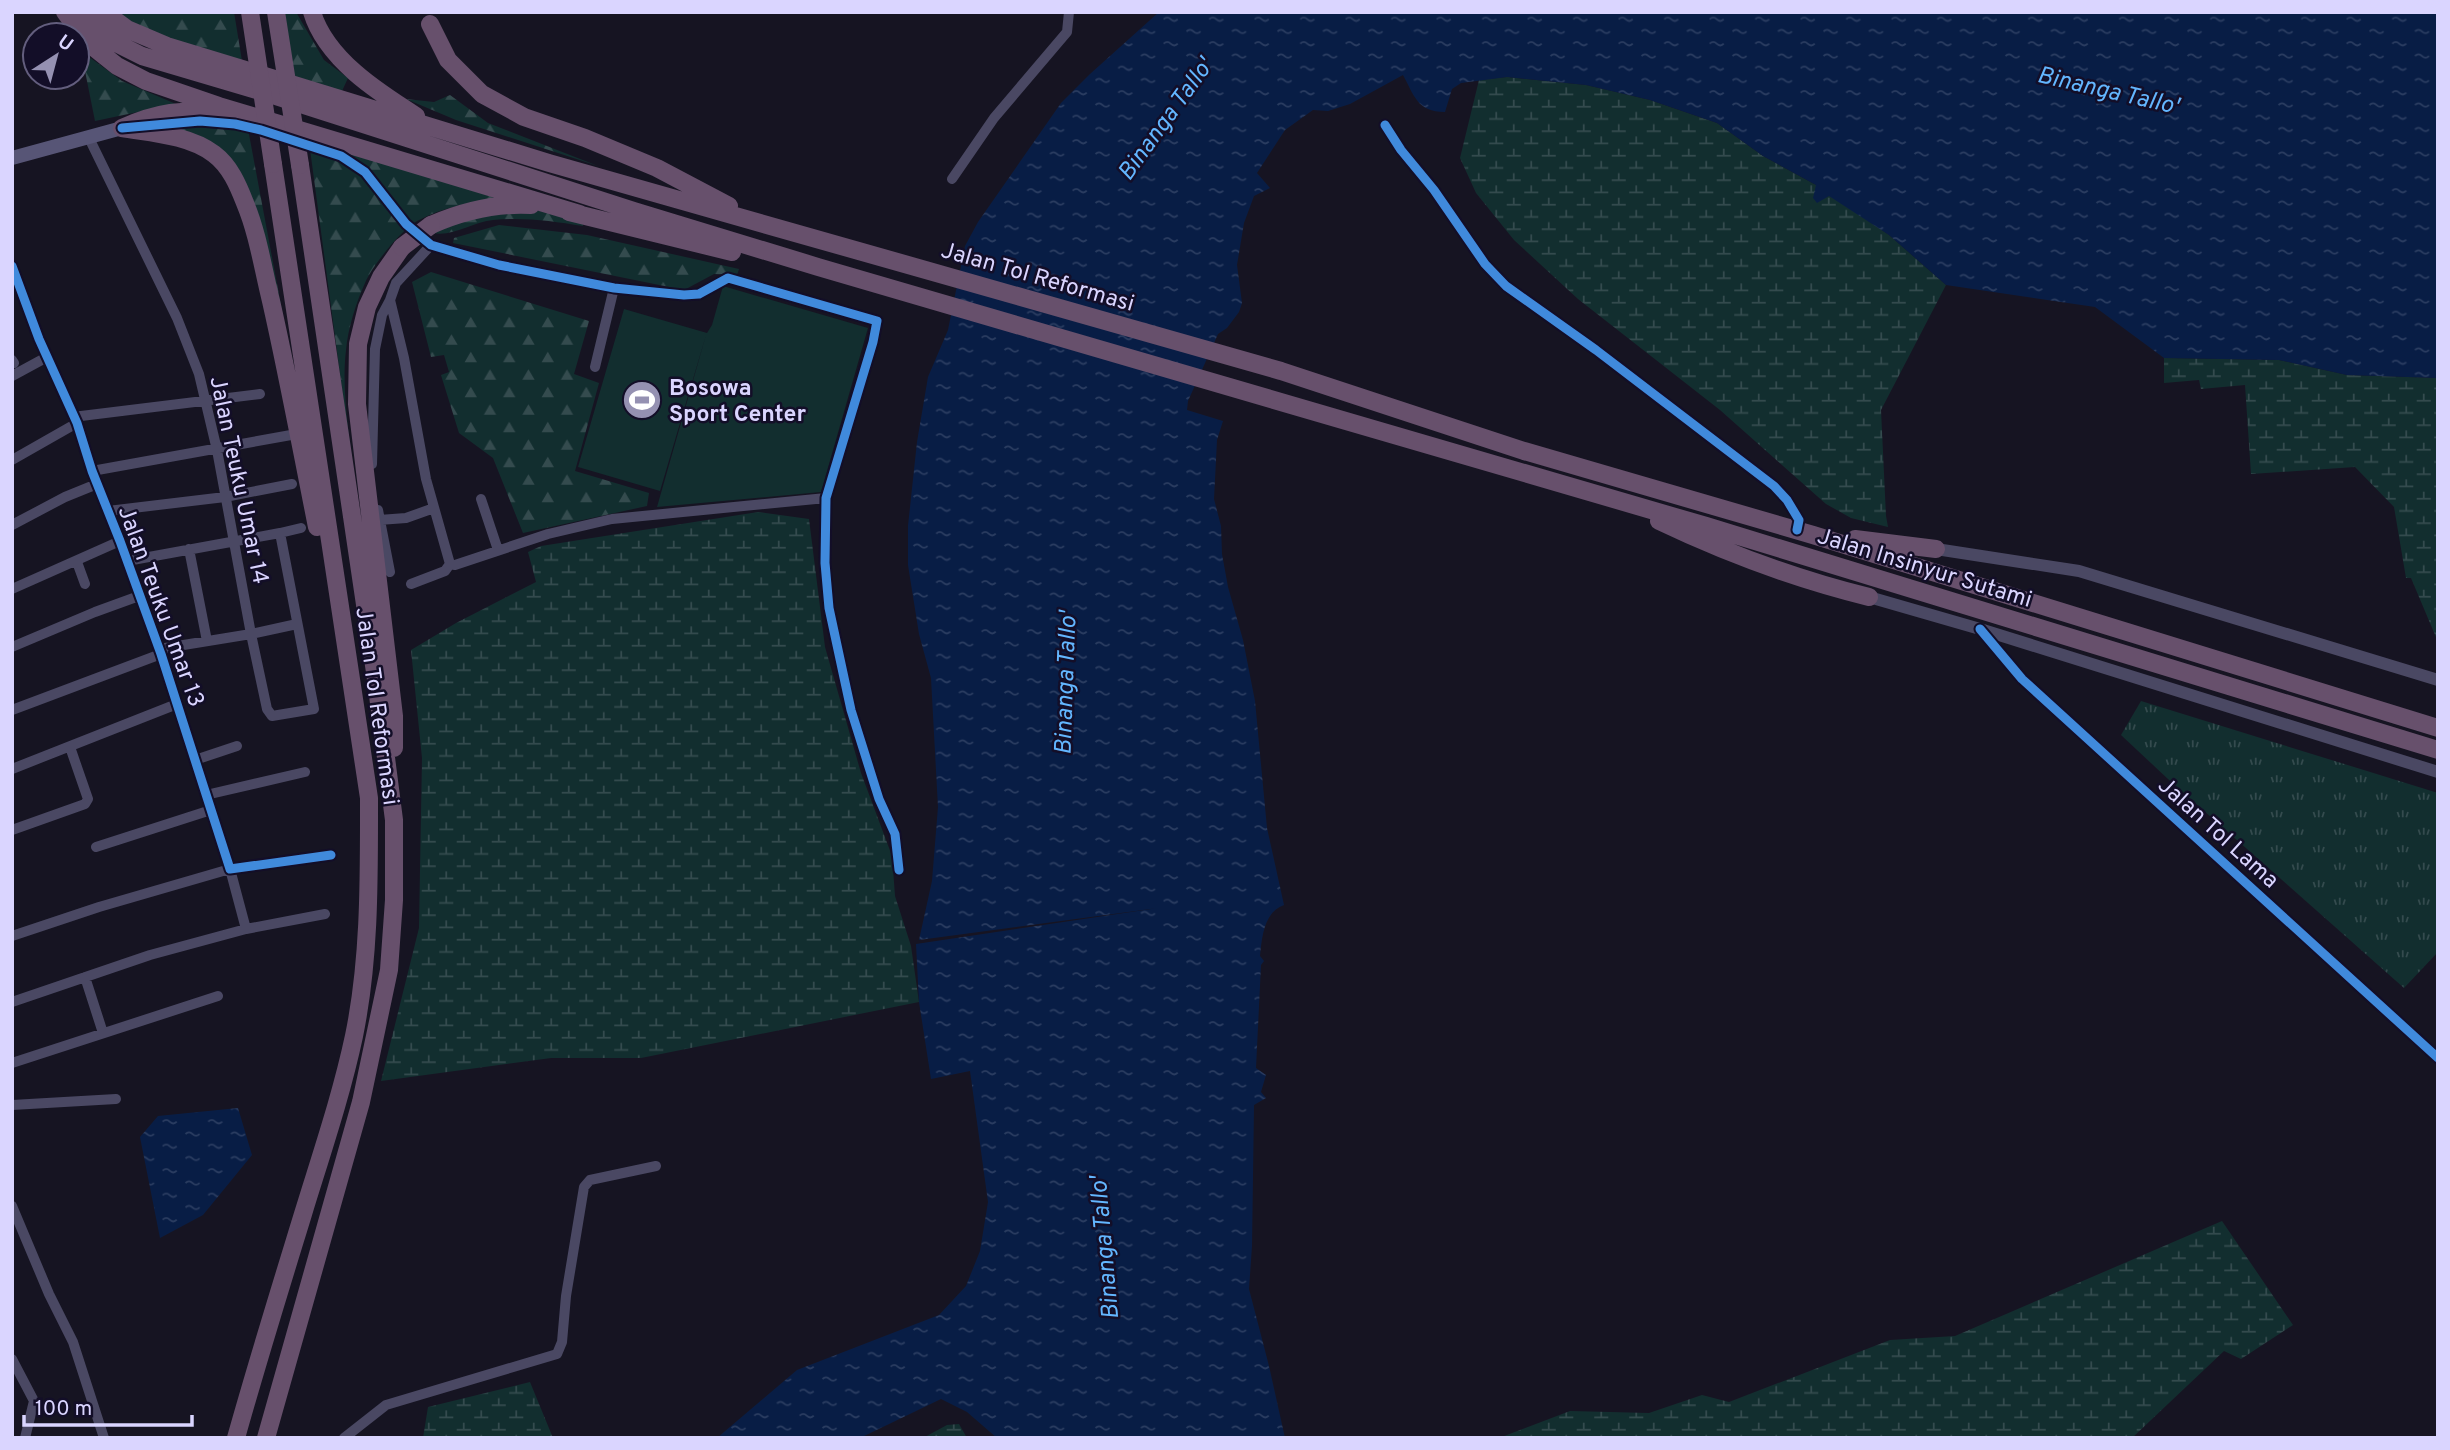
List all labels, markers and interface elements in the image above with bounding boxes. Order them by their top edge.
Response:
north arrow [21,21,91,91]
text: U [52,30,77,58]
water label: Binanga Tallo' [1112,52,1222,187]
water label: Binanga Tallo' [2034,61,2183,123]
street label: Jalan Tol Reformasi [937,237,1137,320]
street label: Jalan Teuku Umar 14 [201,374,274,587]
place label: Bosowa Sport Center [669,375,806,430]
sports icon: Bosowa Sport Center [621,379,663,421]
street label: Jalan Teuku Umar 13 [110,502,210,711]
street label: Jalan Insinyur Sutami [1813,523,2035,616]
street label: Jalan Tol Reformasi [347,605,404,807]
water label: Binanga Tallo' [1049,609,1085,756]
street label: Jalan Tol Lama [2151,772,2284,896]
water label: Binanga Tallo' [1085,1173,1127,1321]
scale bar [24,1384,192,1428]
text: 100 m [35,1396,92,1423]

